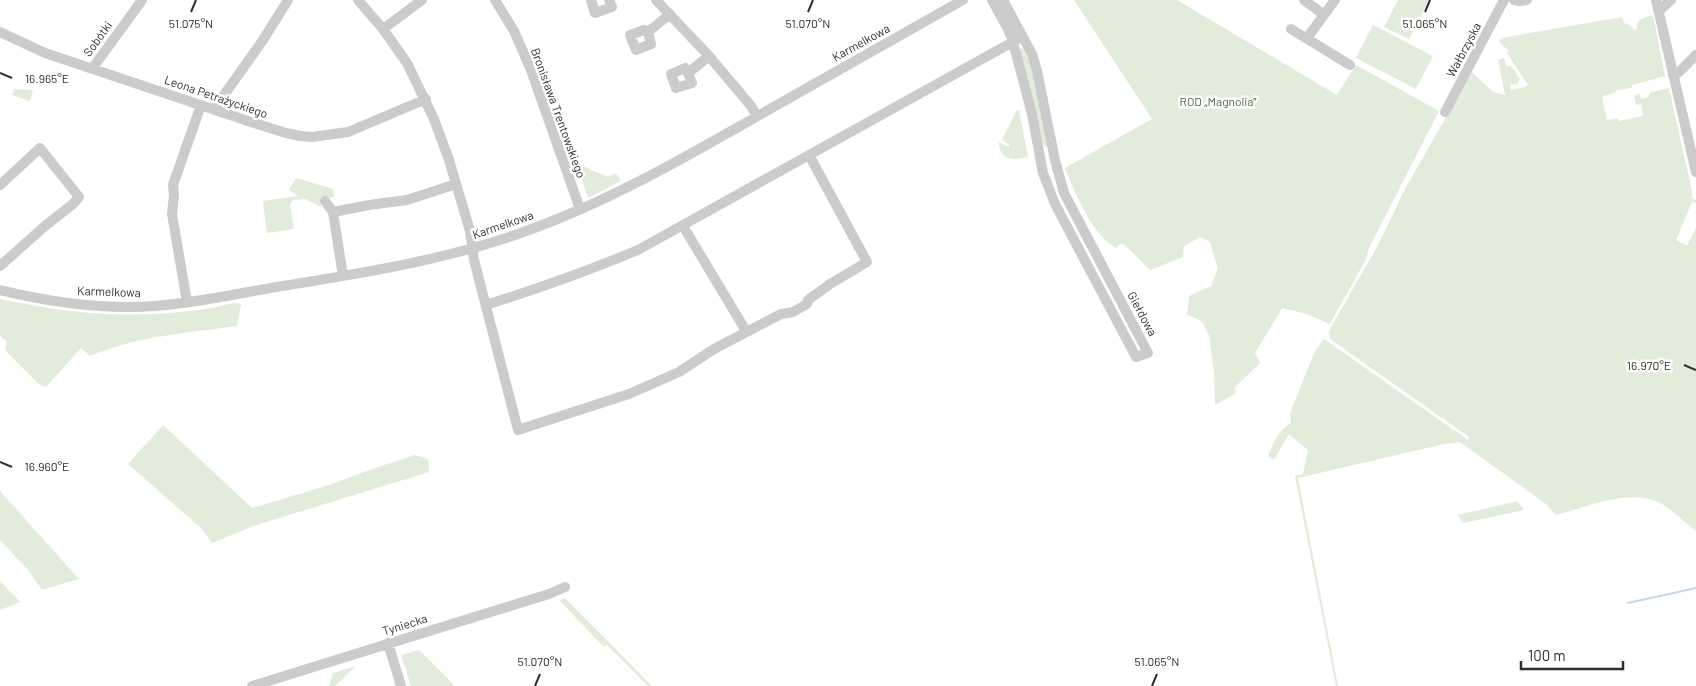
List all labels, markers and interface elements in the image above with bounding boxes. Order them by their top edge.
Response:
text: 51.075°N [169,16,213,30]
text: 51.070°N [786,16,830,30]
text: 51.065°N [1403,16,1447,30]
street label: Sobótki [80,18,115,59]
street label: Wałbrzyska [1443,20,1483,79]
street label: Karmelkowa [829,21,892,64]
street label: Bronisława Trentowskiego [529,46,589,180]
text: 16.965°E [25,71,69,85]
street label: Leona Petrażyckiego [163,72,270,120]
park label: ROD „Magnolia” [1180,94,1257,108]
street label: Karmelkowa [470,207,535,241]
street label: Karmelkowa [77,283,141,299]
street label: Giełdowa [1125,289,1160,338]
text: 16.970°E [1627,358,1671,372]
text: 16.960°E [25,459,69,473]
street label: Tyniecka [381,611,429,637]
scale bar [1521,638,1624,670]
text: 100 m [1528,646,1566,664]
text: 51.070°N [518,654,562,668]
text: 51.065°N [1135,654,1179,668]

